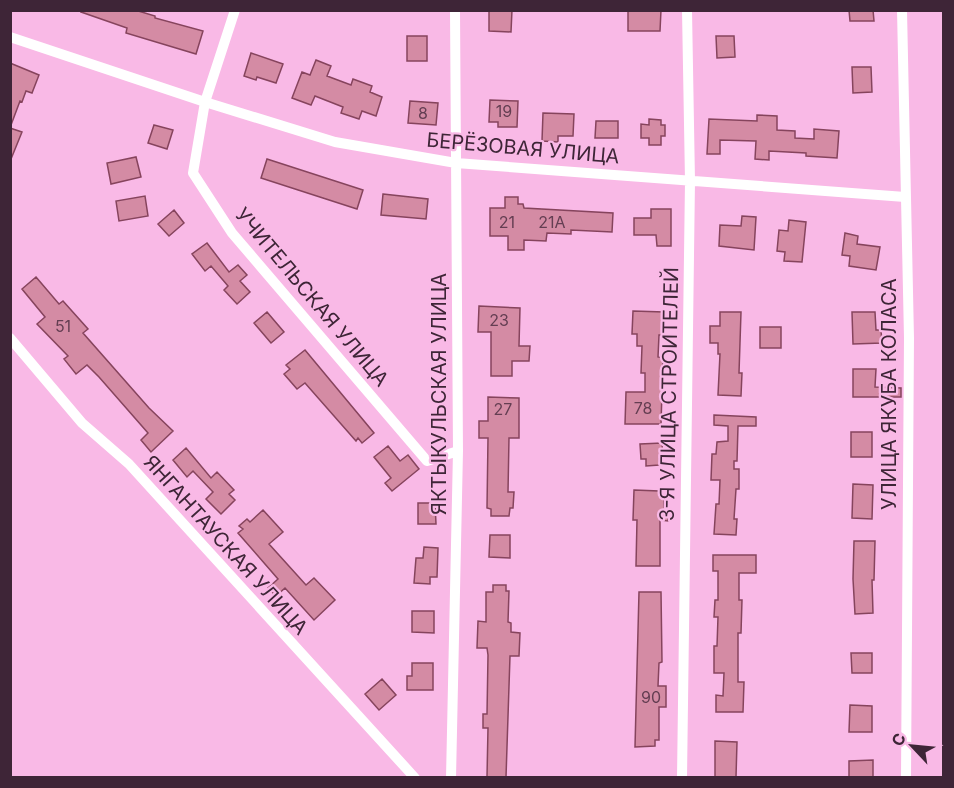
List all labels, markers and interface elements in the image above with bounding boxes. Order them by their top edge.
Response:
house number: 19 [496,101,512,121]
house number: 8 [418,103,428,123]
street label: БЕРЁЗОВАЯ УЛИЦА [426,128,621,168]
street label: УЧИТЕЛЬСКАЯ УЛИЦА [230,203,394,391]
house number: 21 [499,212,515,232]
house number: 21А [538,212,566,232]
street label: 3-Я УЛИЦА СТРОИТЕЛЕЙ [654,267,683,521]
street label: ЯКТЫКУЛЬСКАЯ УЛИЦА [427,273,451,515]
street label: УЛИЦА ЯКУБА КОЛАСА [877,278,901,510]
house number: 23 [489,310,509,330]
house number: 51 [55,316,71,336]
house number: 78 [634,398,652,418]
house number: 27 [494,399,512,419]
street label: ЯНГАНТАУСКАЯ УЛИЦА [139,450,313,640]
house number: 90 [641,687,661,707]
north arrow [882,716,942,776]
text: С [887,730,910,749]

